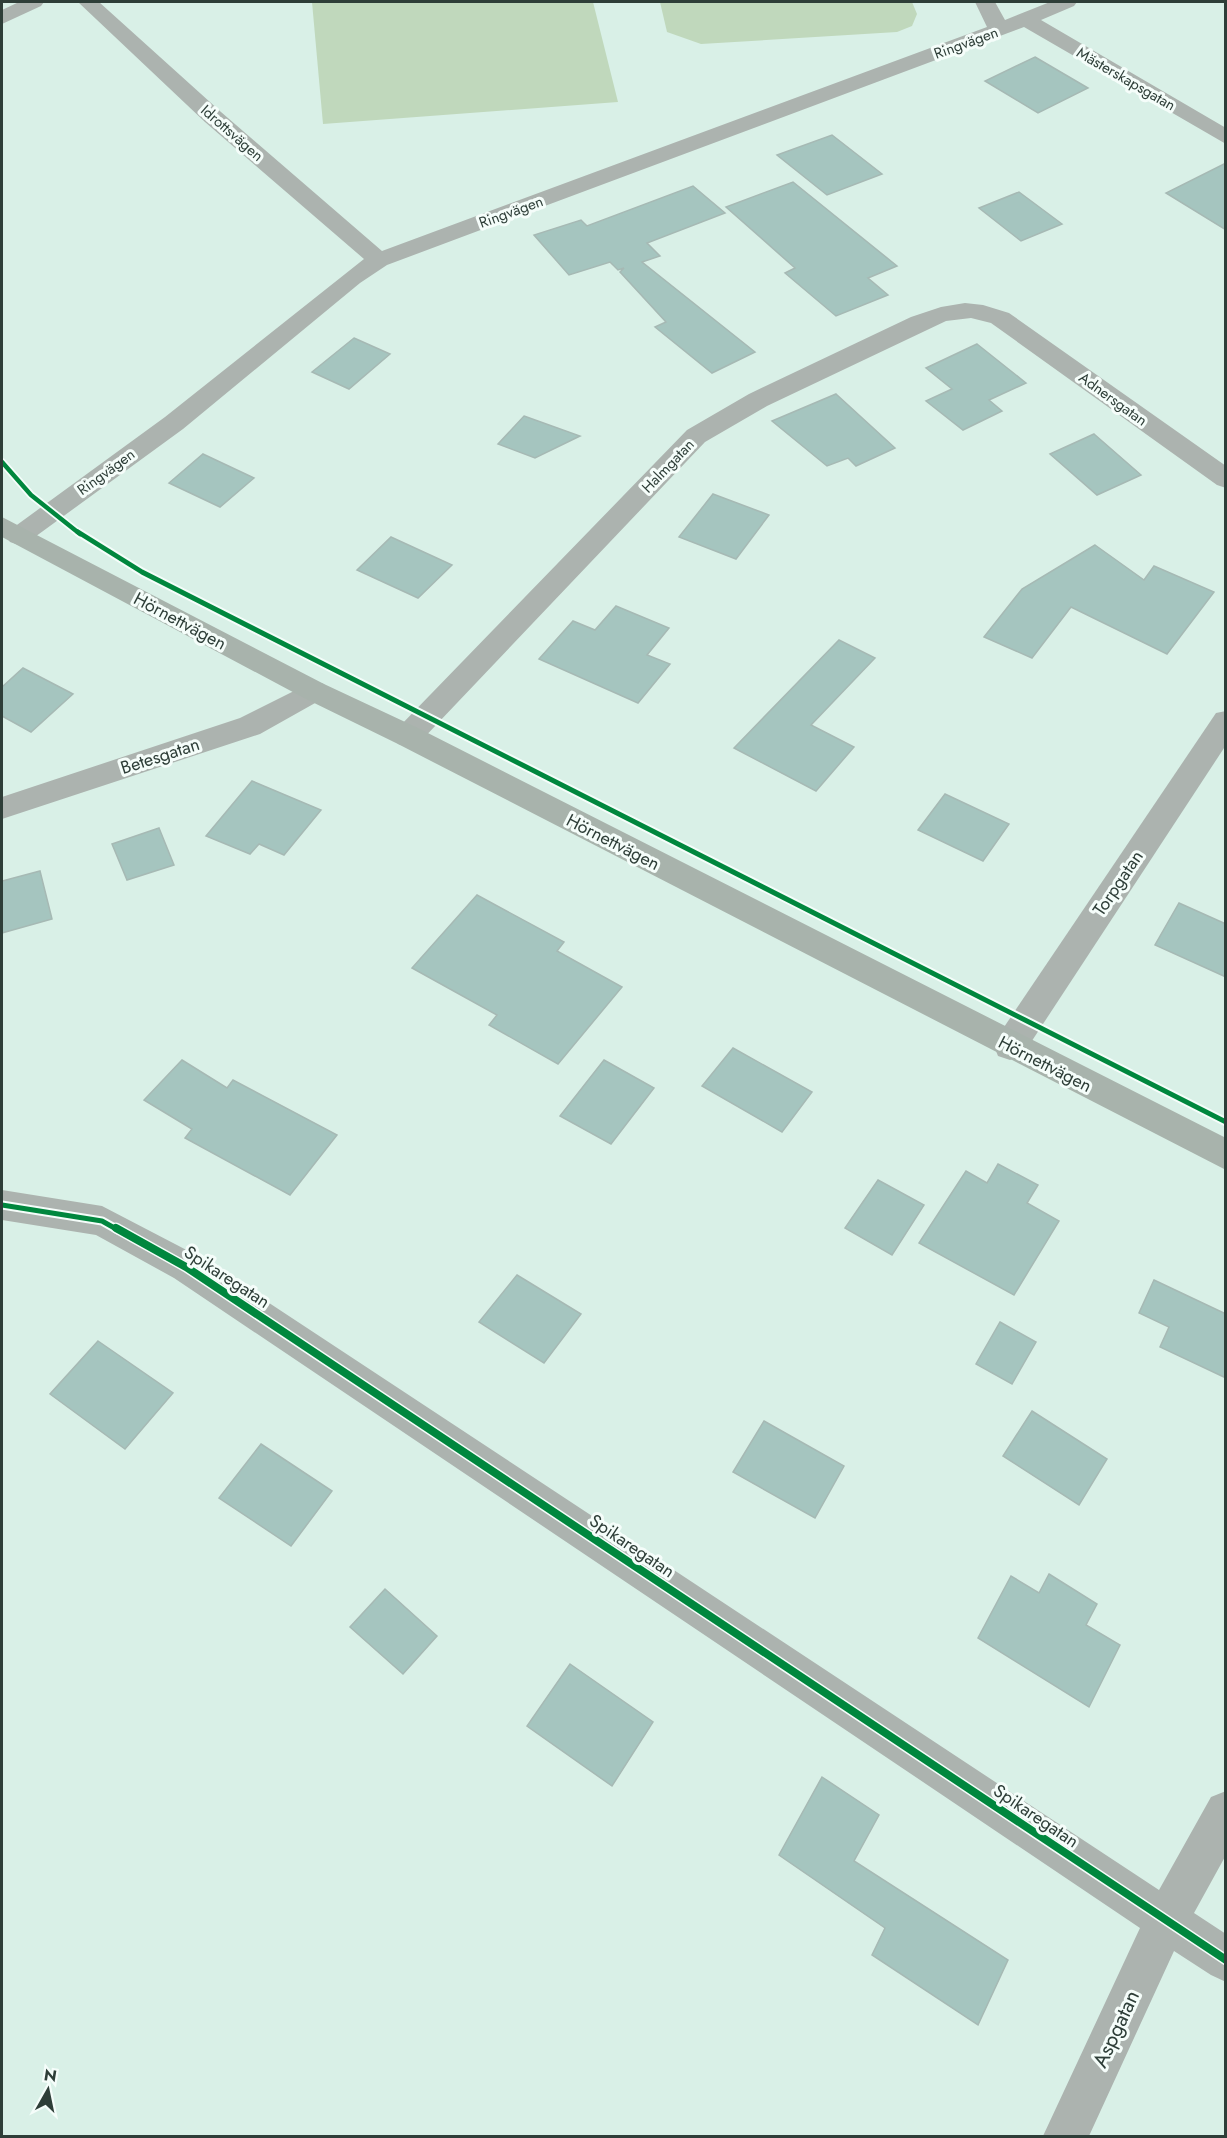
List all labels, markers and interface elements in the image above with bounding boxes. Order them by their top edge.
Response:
street label: Ringvägen [931,21,1001,65]
street label: Mästerskapsgatan [1072,42,1180,116]
street label: Idrottsvägen [196,100,268,166]
street label: Ringvägen [476,190,546,234]
street label: Adnersgatan [1074,367,1152,431]
street label: Halmgatan [637,434,699,498]
street label: Ringvägen [73,443,139,501]
street label: Hörnettvägen [129,586,231,656]
street label: Betesgatan [117,731,203,781]
street label: Hörnettvägen [562,807,664,877]
street label: Torpgatan [1086,845,1150,921]
street label: Hörnettvägen [994,1029,1096,1099]
street label: Spikaregatan [179,1239,275,1315]
street label: Spikaregatan [584,1508,680,1584]
street label: Spikaregatan [988,1778,1084,1854]
street label: Aspgatan [1085,1985,1147,2073]
north arrow [18,2060,78,2120]
text: N [42,2063,58,2088]

